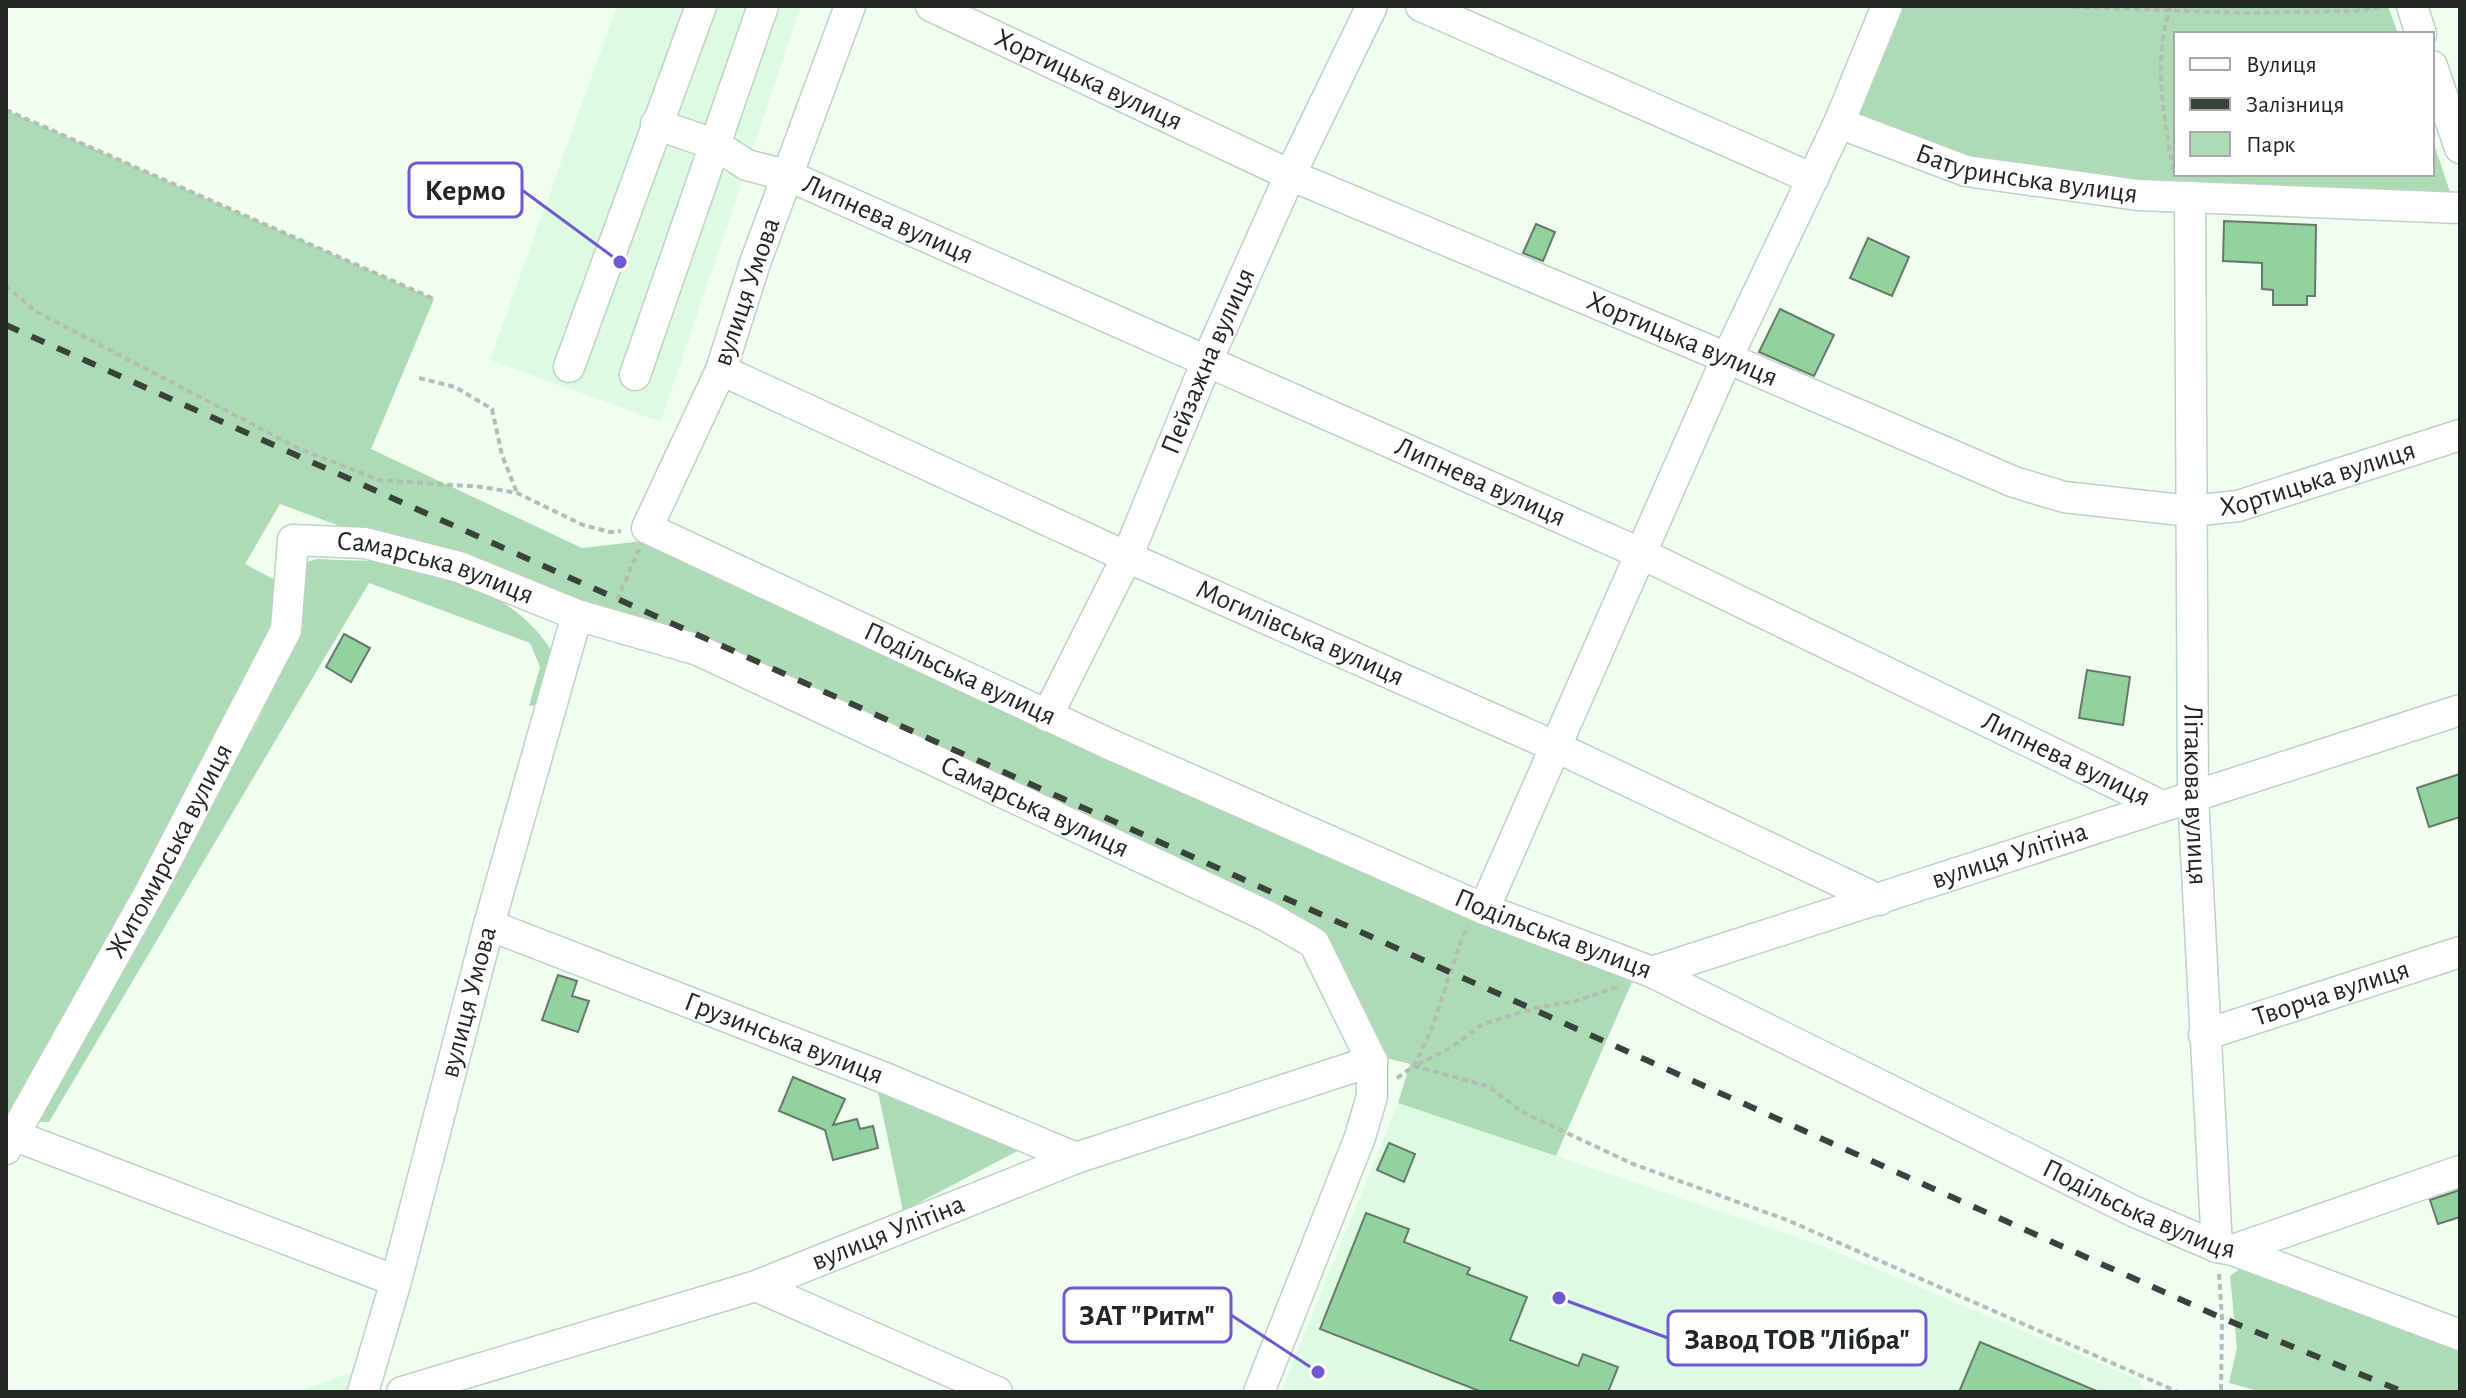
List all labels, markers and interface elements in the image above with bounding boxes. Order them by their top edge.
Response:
street label: Хортицька вулиця [990,24,1187,136]
legend [2174,32,2434,176]
text: Вулиця [2246,53,2317,77]
text: Залізниця [2246,93,2344,117]
text: Парк [2246,133,2295,157]
street label: Батуринська вулиця [1912,139,2140,209]
callout: Кермо [409,163,522,217]
street label: Липнева вулиця [798,170,977,270]
text: Кермо [425,176,505,206]
street label: вулиця Умова [709,214,786,370]
street label: Пейзажна вулиця [1156,264,1261,458]
street label: Хортицька вулиця [1583,287,1782,392]
street label: Липнева вулиця [1391,432,1570,532]
street label: Хортицька вулиця [2218,436,2419,522]
street label: Самарська вулиця [336,528,538,610]
street label: Могилівська вулиця [1191,575,1408,692]
street label: Подільська вулиця [859,617,1060,731]
street label: Літакова вулиця [2179,704,2212,886]
street label: Липнева вулиця [1977,707,2154,812]
street label: Житомирська вулиця [102,739,238,963]
street label: Самарська вулиця [936,751,1133,863]
street label: вулиця Улітіна [1928,818,2091,894]
street label: Подільська вулиця [1450,884,1655,985]
street label: вулиця Умова [436,923,502,1081]
street label: Творча вулиця [2250,955,2413,1032]
street label: Грузинська вулиця [680,988,887,1090]
street label: Подільська вулиця [2038,1154,2237,1264]
street label: вулиця Улітіна [808,1190,969,1276]
callout: ЗАТ "Ритм" [1064,1288,1231,1342]
text: ЗАТ "Ритм" [1079,1301,1215,1331]
callout: Завод ТОВ "Лібра" [1668,1311,1926,1365]
text: Завод ТОВ "Лібра" [1684,1325,1910,1355]

